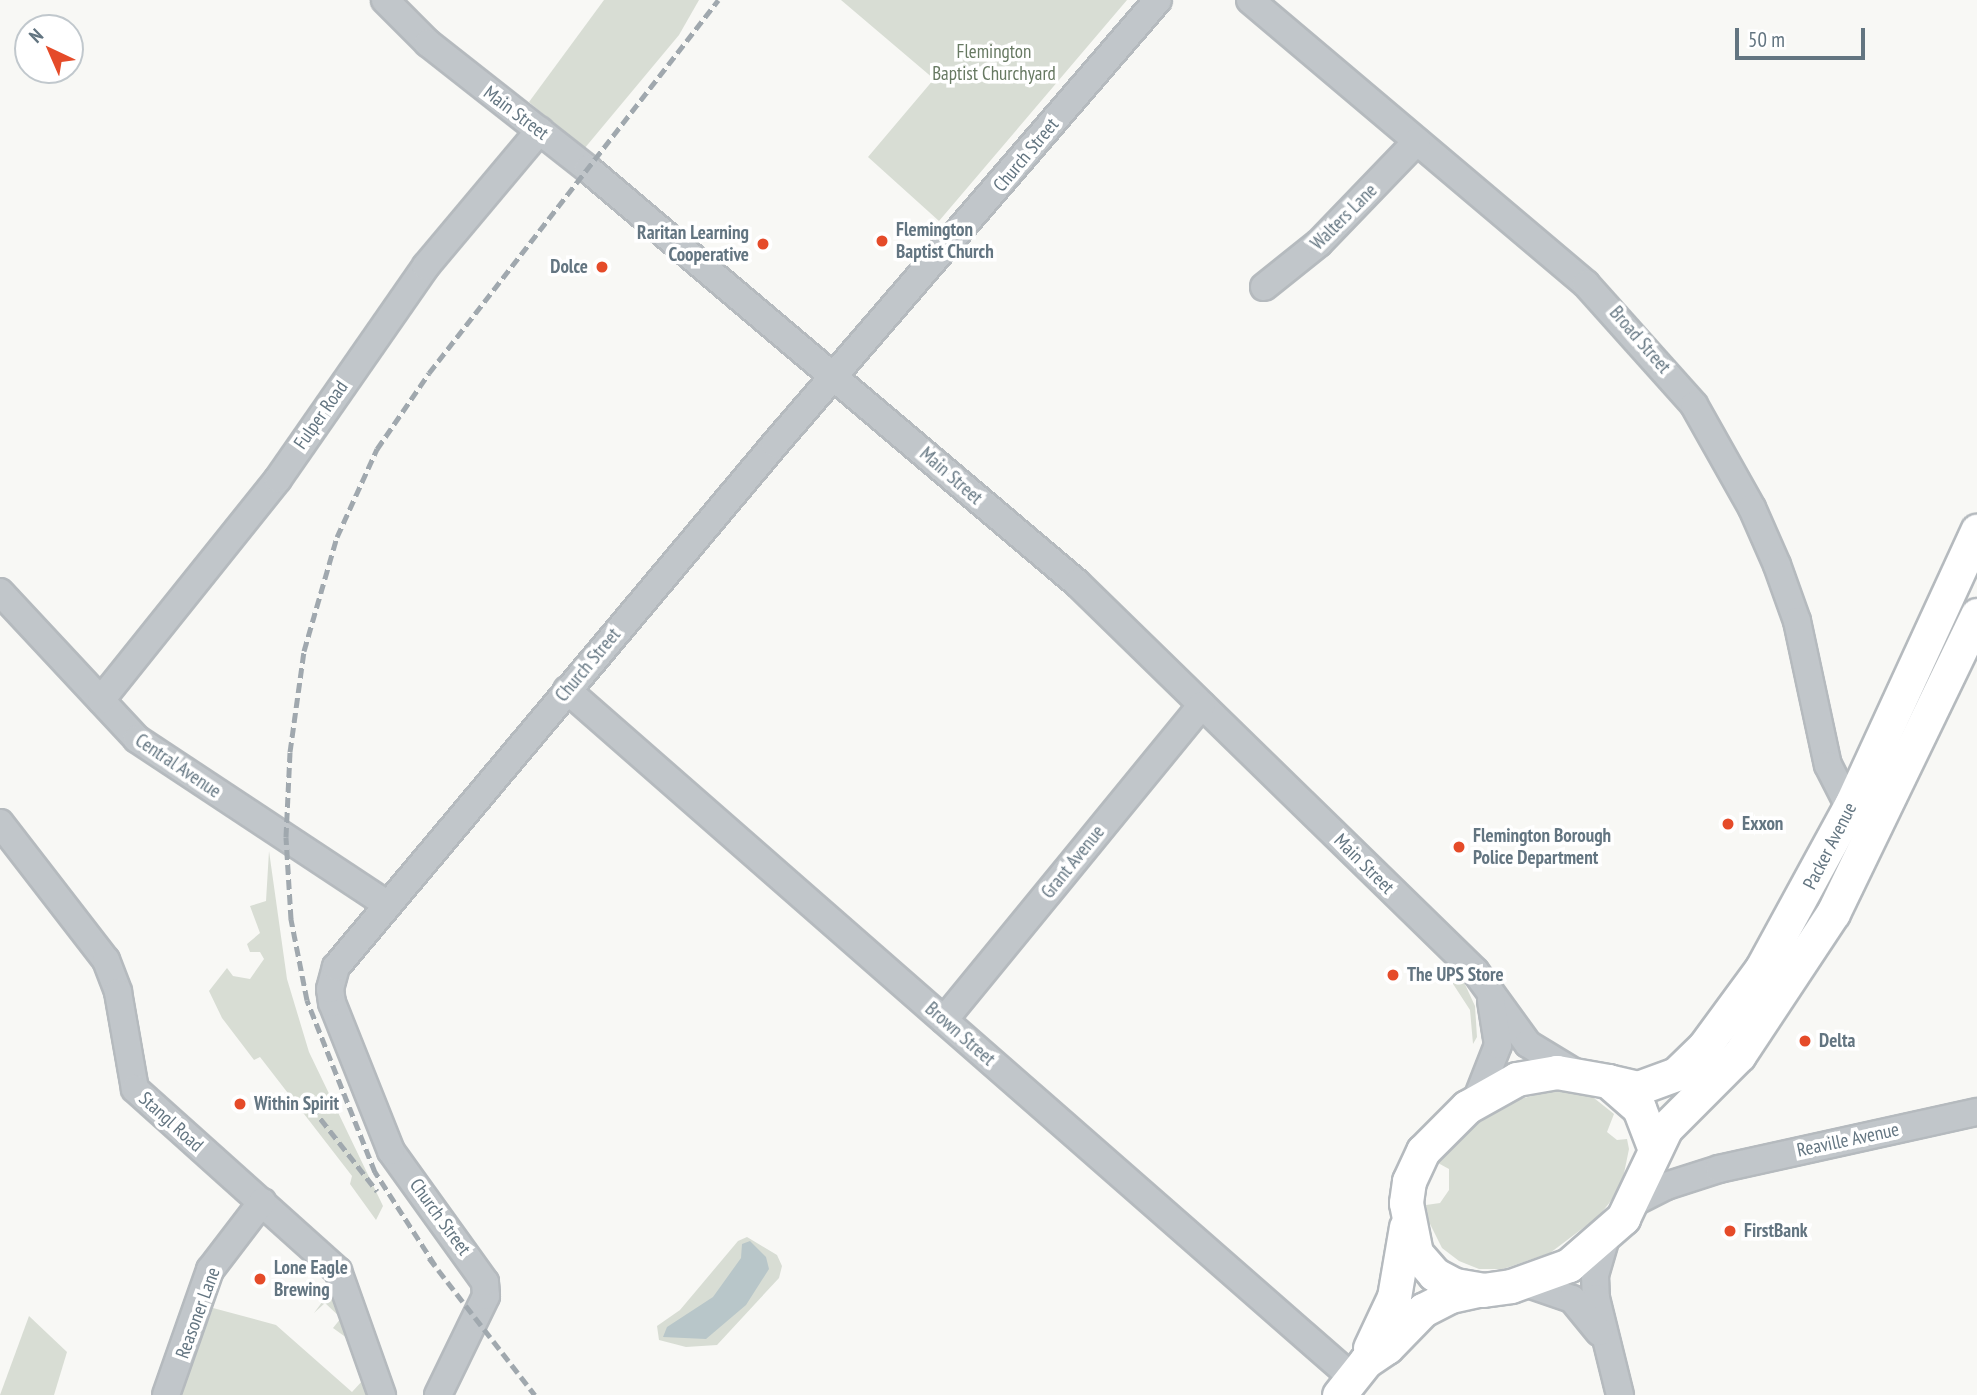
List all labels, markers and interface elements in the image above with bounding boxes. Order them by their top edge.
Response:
north arrow [14,14,84,84]
scale bar [1739,14,1868,58]
text: N [24,23,48,48]
text: 50 m [1748,26,1785,53]
park label: Flemington Baptist Churchyard [932,41,1056,85]
street label: Main Street [479,81,553,145]
street label: Church Street [989,114,1063,196]
street label: Walters Lane [1306,179,1382,255]
place label: Flemington Baptist Church [896,219,994,263]
place label: Raritan Learning Cooperative [637,222,749,266]
marker: Flemington Baptist Church [874,233,890,249]
marker: Raritan Learning Cooperative [755,236,771,252]
place label: Dolce [550,256,588,278]
marker: Dolce [594,259,610,275]
street label: Broad Street [1605,302,1675,378]
street label: Fulper Road [289,376,353,454]
street label: Main Street [915,443,987,509]
street label: Church Street [551,624,625,706]
street label: Central Avenue [131,729,225,803]
street label: Packer Avenue [1798,799,1862,893]
place label: Exxon [1742,813,1783,835]
marker: Exxon [1720,816,1736,832]
street label: Grant Avenue [1037,821,1109,903]
place label: Flemington Borough Police Department [1473,825,1611,869]
street label: Main Street [1329,829,1399,899]
marker: Flemington Borough Police Department [1451,839,1467,855]
place label: The UPS Store [1407,964,1504,986]
marker: The UPS Store [1385,967,1401,983]
street label: Brown Street [920,997,1000,1071]
place label: Delta [1819,1030,1855,1052]
marker: Delta [1797,1033,1813,1049]
street label: Stangl Road [134,1087,208,1157]
place label: Within Spirit [254,1093,339,1115]
marker: Within Spirit [232,1096,248,1112]
street label: Reaville Avenue [1795,1118,1901,1162]
street label: Church Street [405,1174,475,1260]
place label: FirstBank [1744,1220,1807,1242]
marker: FirstBank [1722,1223,1738,1239]
place label: Lone Eagle Brewing [274,1257,348,1301]
street label: Reasoner Lane [171,1264,225,1362]
marker: Lone Eagle Brewing [252,1271,268,1287]

